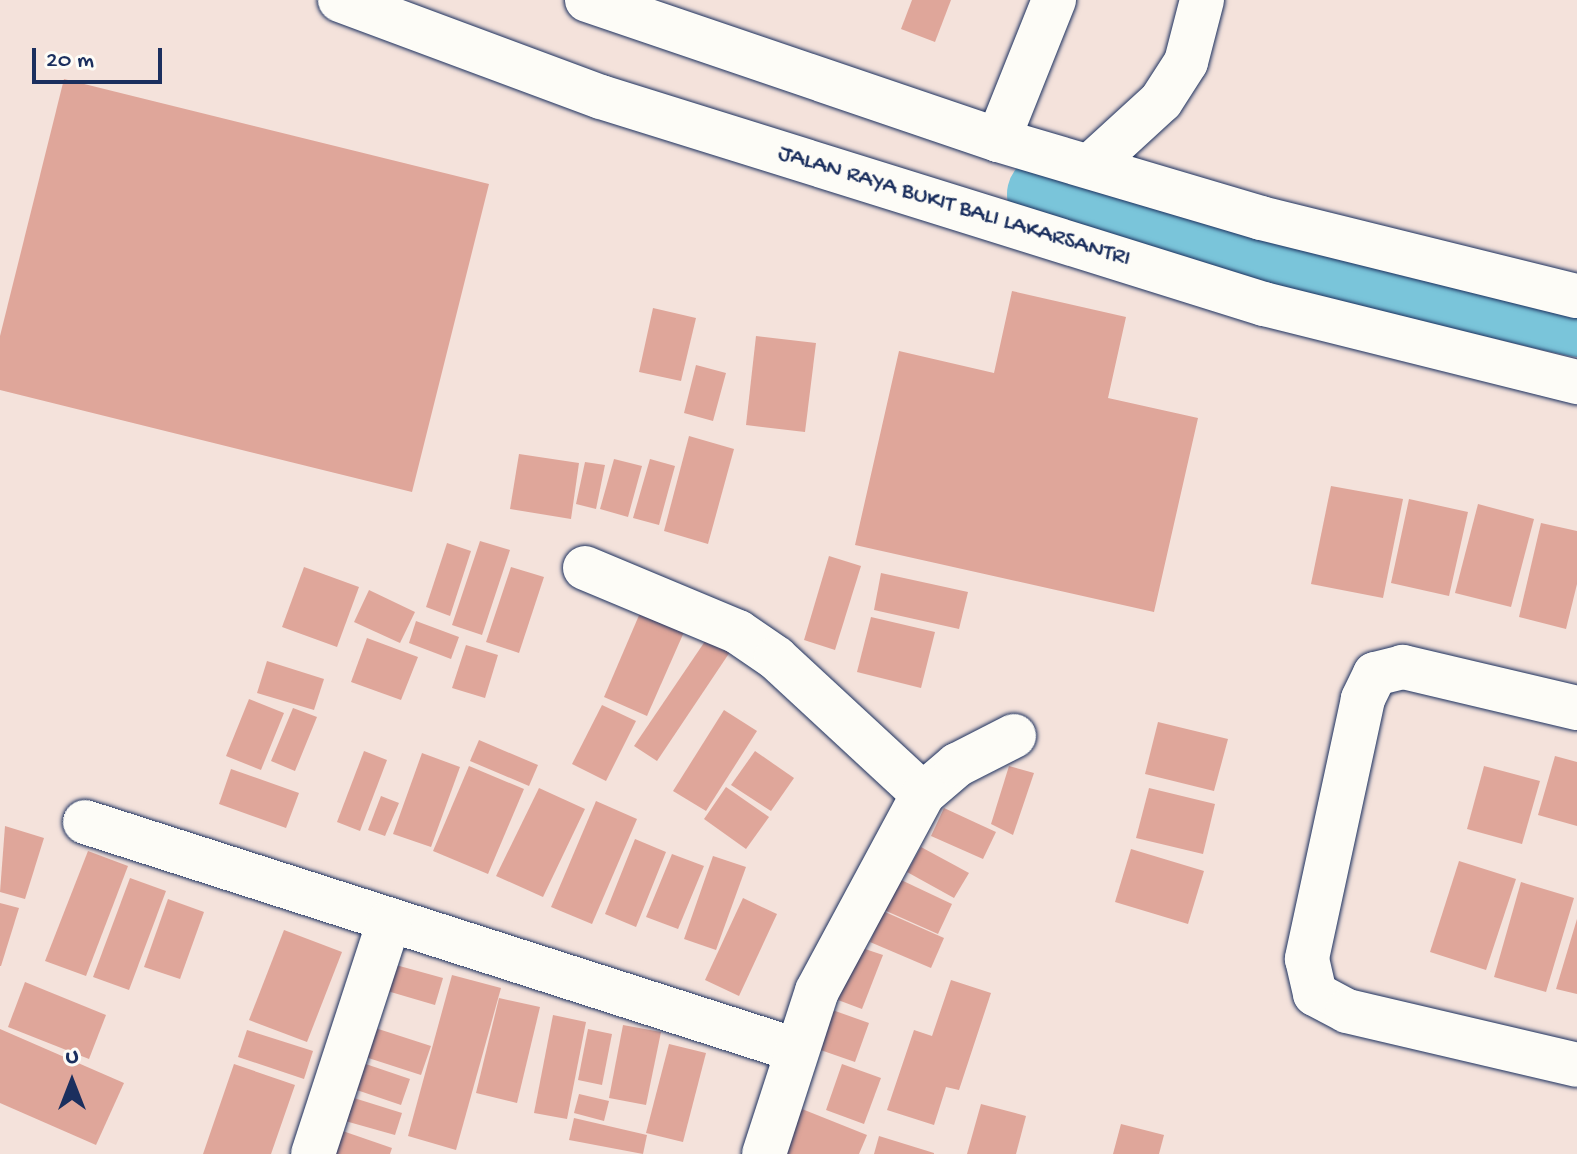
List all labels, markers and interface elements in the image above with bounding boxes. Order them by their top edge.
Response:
scale bar [36,32,166,82]
text: 20 m [46,47,94,76]
street label: JALAN RAYA BUKIT BALI LAKARSANTRI [774,140,1134,274]
north arrow [32,1042,112,1122]
text: U [66,1045,78,1071]

